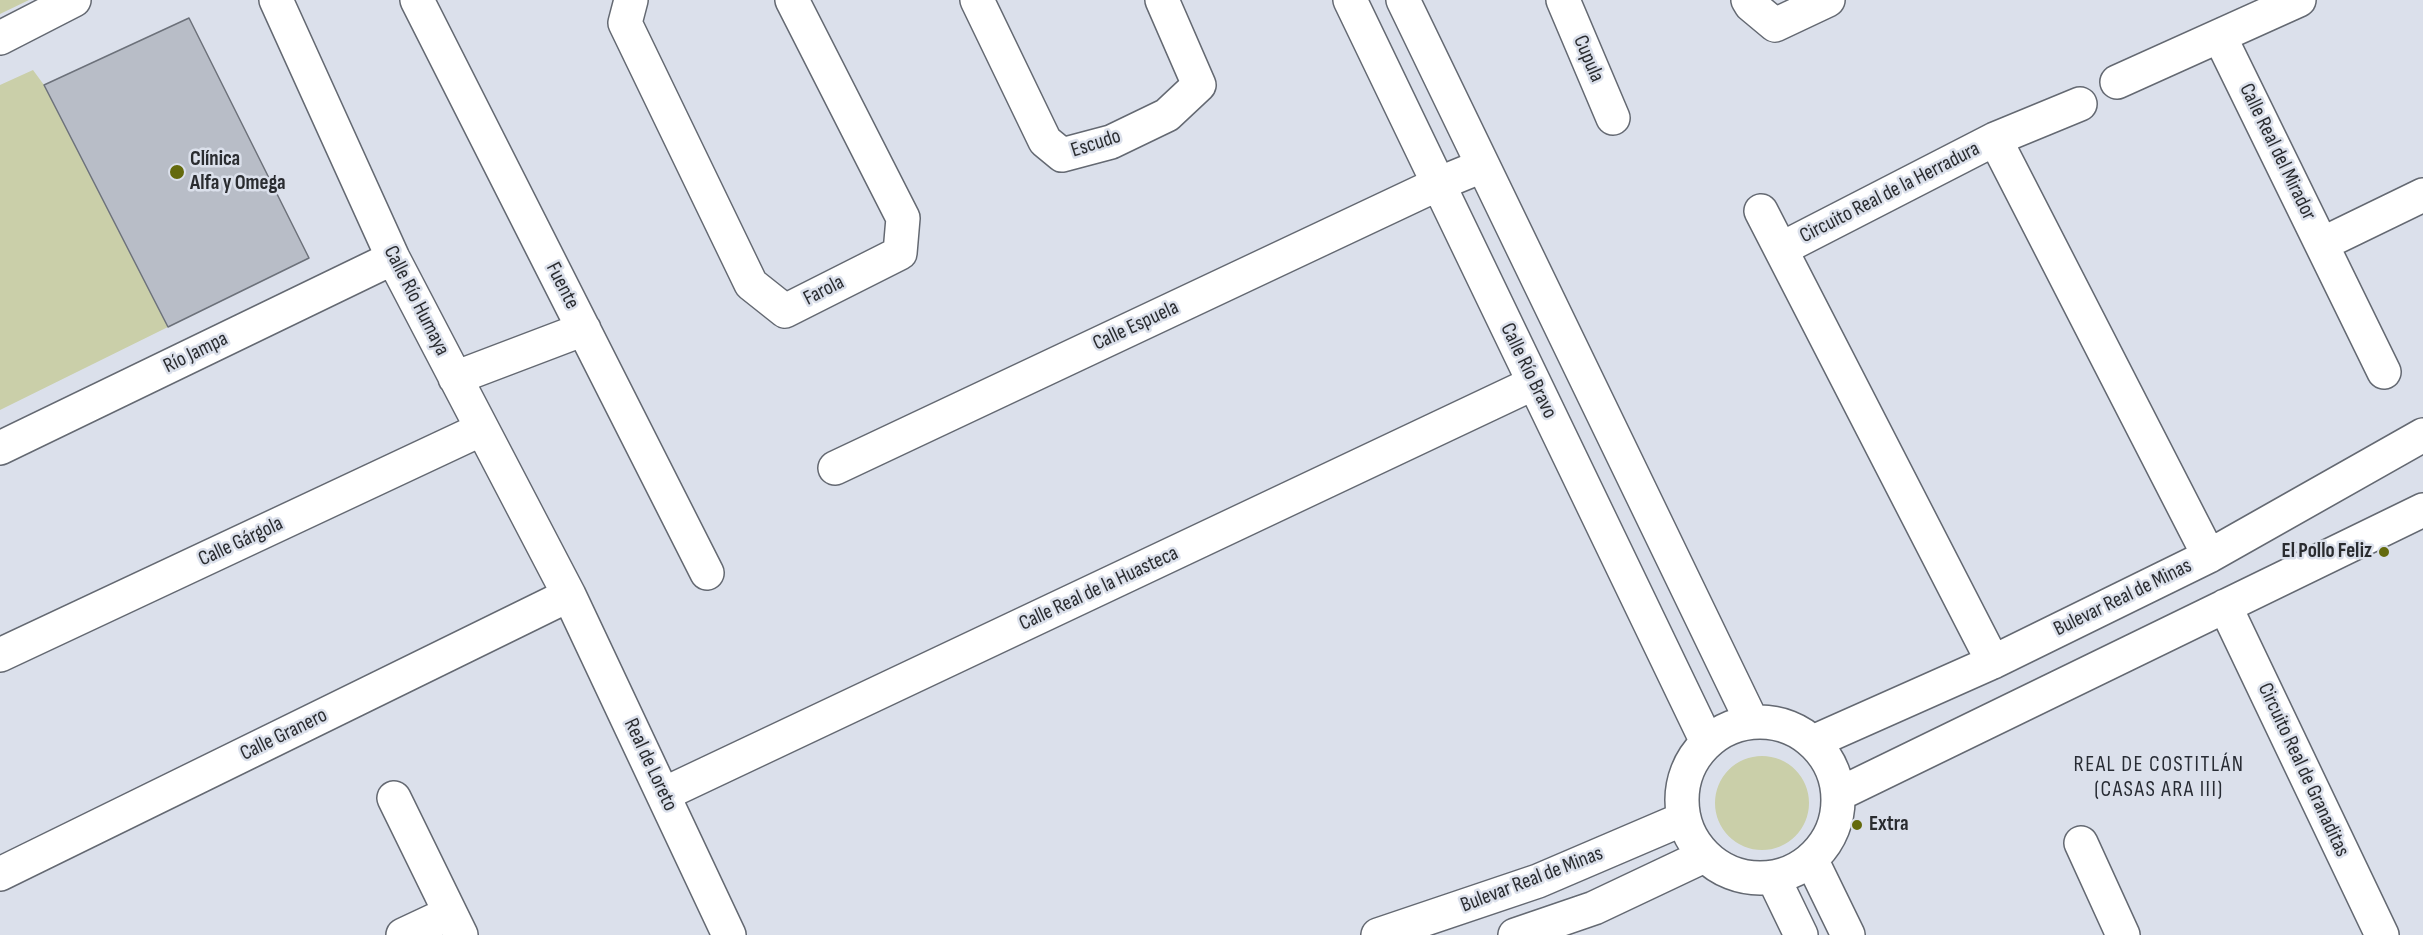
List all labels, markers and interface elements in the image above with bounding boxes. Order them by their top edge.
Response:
street label: Cupula [1567,32,1609,86]
street label: Calle Real del Mirador [2233,80,2321,224]
street label: Escudo [1068,124,1124,164]
street label: Circuito Real de la Herradura [1796,137,1984,249]
place label: Clínica Alfa y Omega [190,147,286,197]
marker: Clínica Alfa y Omega [168,163,186,181]
street label: Calle Río Humaya [378,242,454,360]
street label: Fuente [540,258,584,314]
street label: Farola [800,270,848,312]
street label: Calle Espuela [1089,295,1183,357]
street label: Calle Río Bravo [1494,319,1562,423]
street label: Río Jampa [160,327,232,379]
street label: Calle Gárgola [195,511,287,573]
place label: El Pollo Feliz [2282,539,2372,565]
street label: Calle Real de la Huasteca [1015,541,1183,637]
marker: El Pollo Feliz [2377,545,2391,559]
street label: Bulevar Real de Minas [2050,554,2196,642]
street label: Circuito Real de Granaditas [2252,679,2354,861]
street label: Calle Granero [236,703,332,767]
street label: Real de Loreto [618,715,682,815]
district label: REAL DE COSTITLÁN (CASAS ARA III) [2074,752,2244,804]
place label: Extra [1869,812,1909,838]
marker: Extra [1850,818,1864,832]
street label: Bulevar Real de Minas [1457,841,1607,919]

